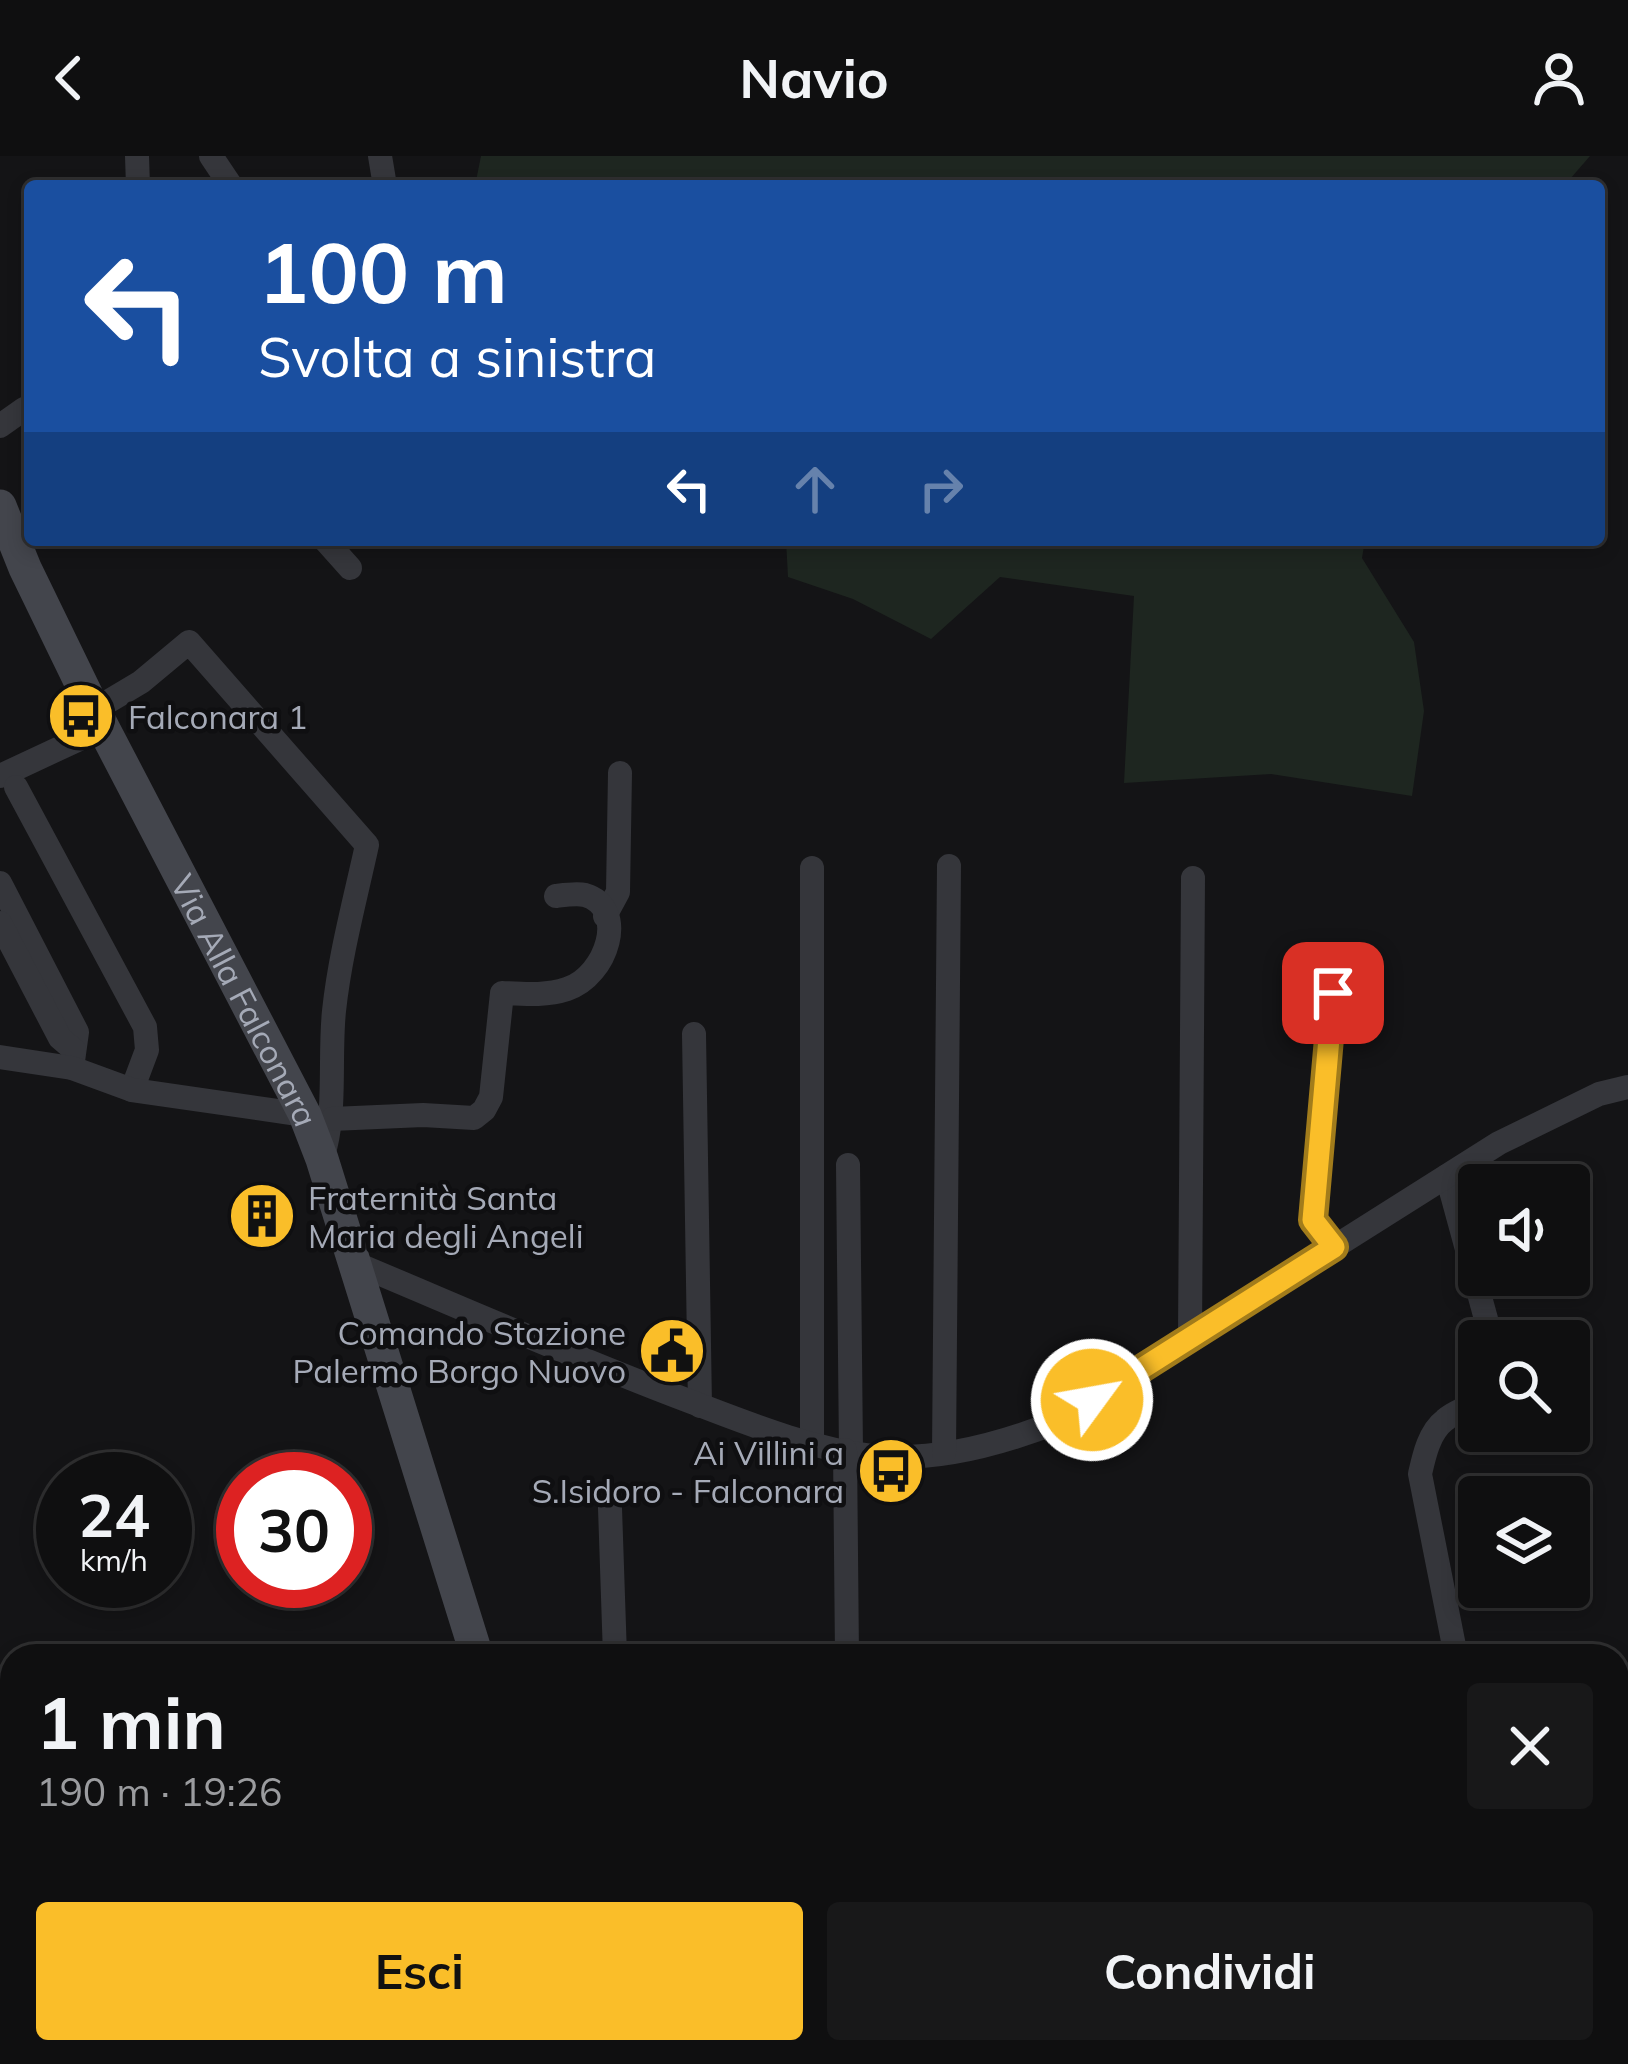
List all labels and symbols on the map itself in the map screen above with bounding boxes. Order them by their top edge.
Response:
bus stop icon: Falconara 1 [46,681,116,751]
place label: Falconara 1 [128,696,308,737]
street label: Via Alla Falconara [163,867,328,1132]
pin [1282,942,1384,1044]
place label: Fraternità Santa Maria degli Angeli [308,1177,583,1256]
building icon: Fraternità Santa Maria degli Angeli [227,1181,297,1251]
place label: Comando Stazione Palermo Borgo Nuovo [292,1312,626,1391]
public building icon: Comando Stazione Palermo Borgo Nuovo [637,1316,707,1386]
position arrow [1029,1337,1155,1463]
place label: Ai Villini a S.Isidoro - Falconara [532,1432,844,1511]
bus stop icon: Ai Villini a S.Isidoro - Falconara [856,1436,926,1506]
speed limit sign: 30 [216,1452,372,1608]

